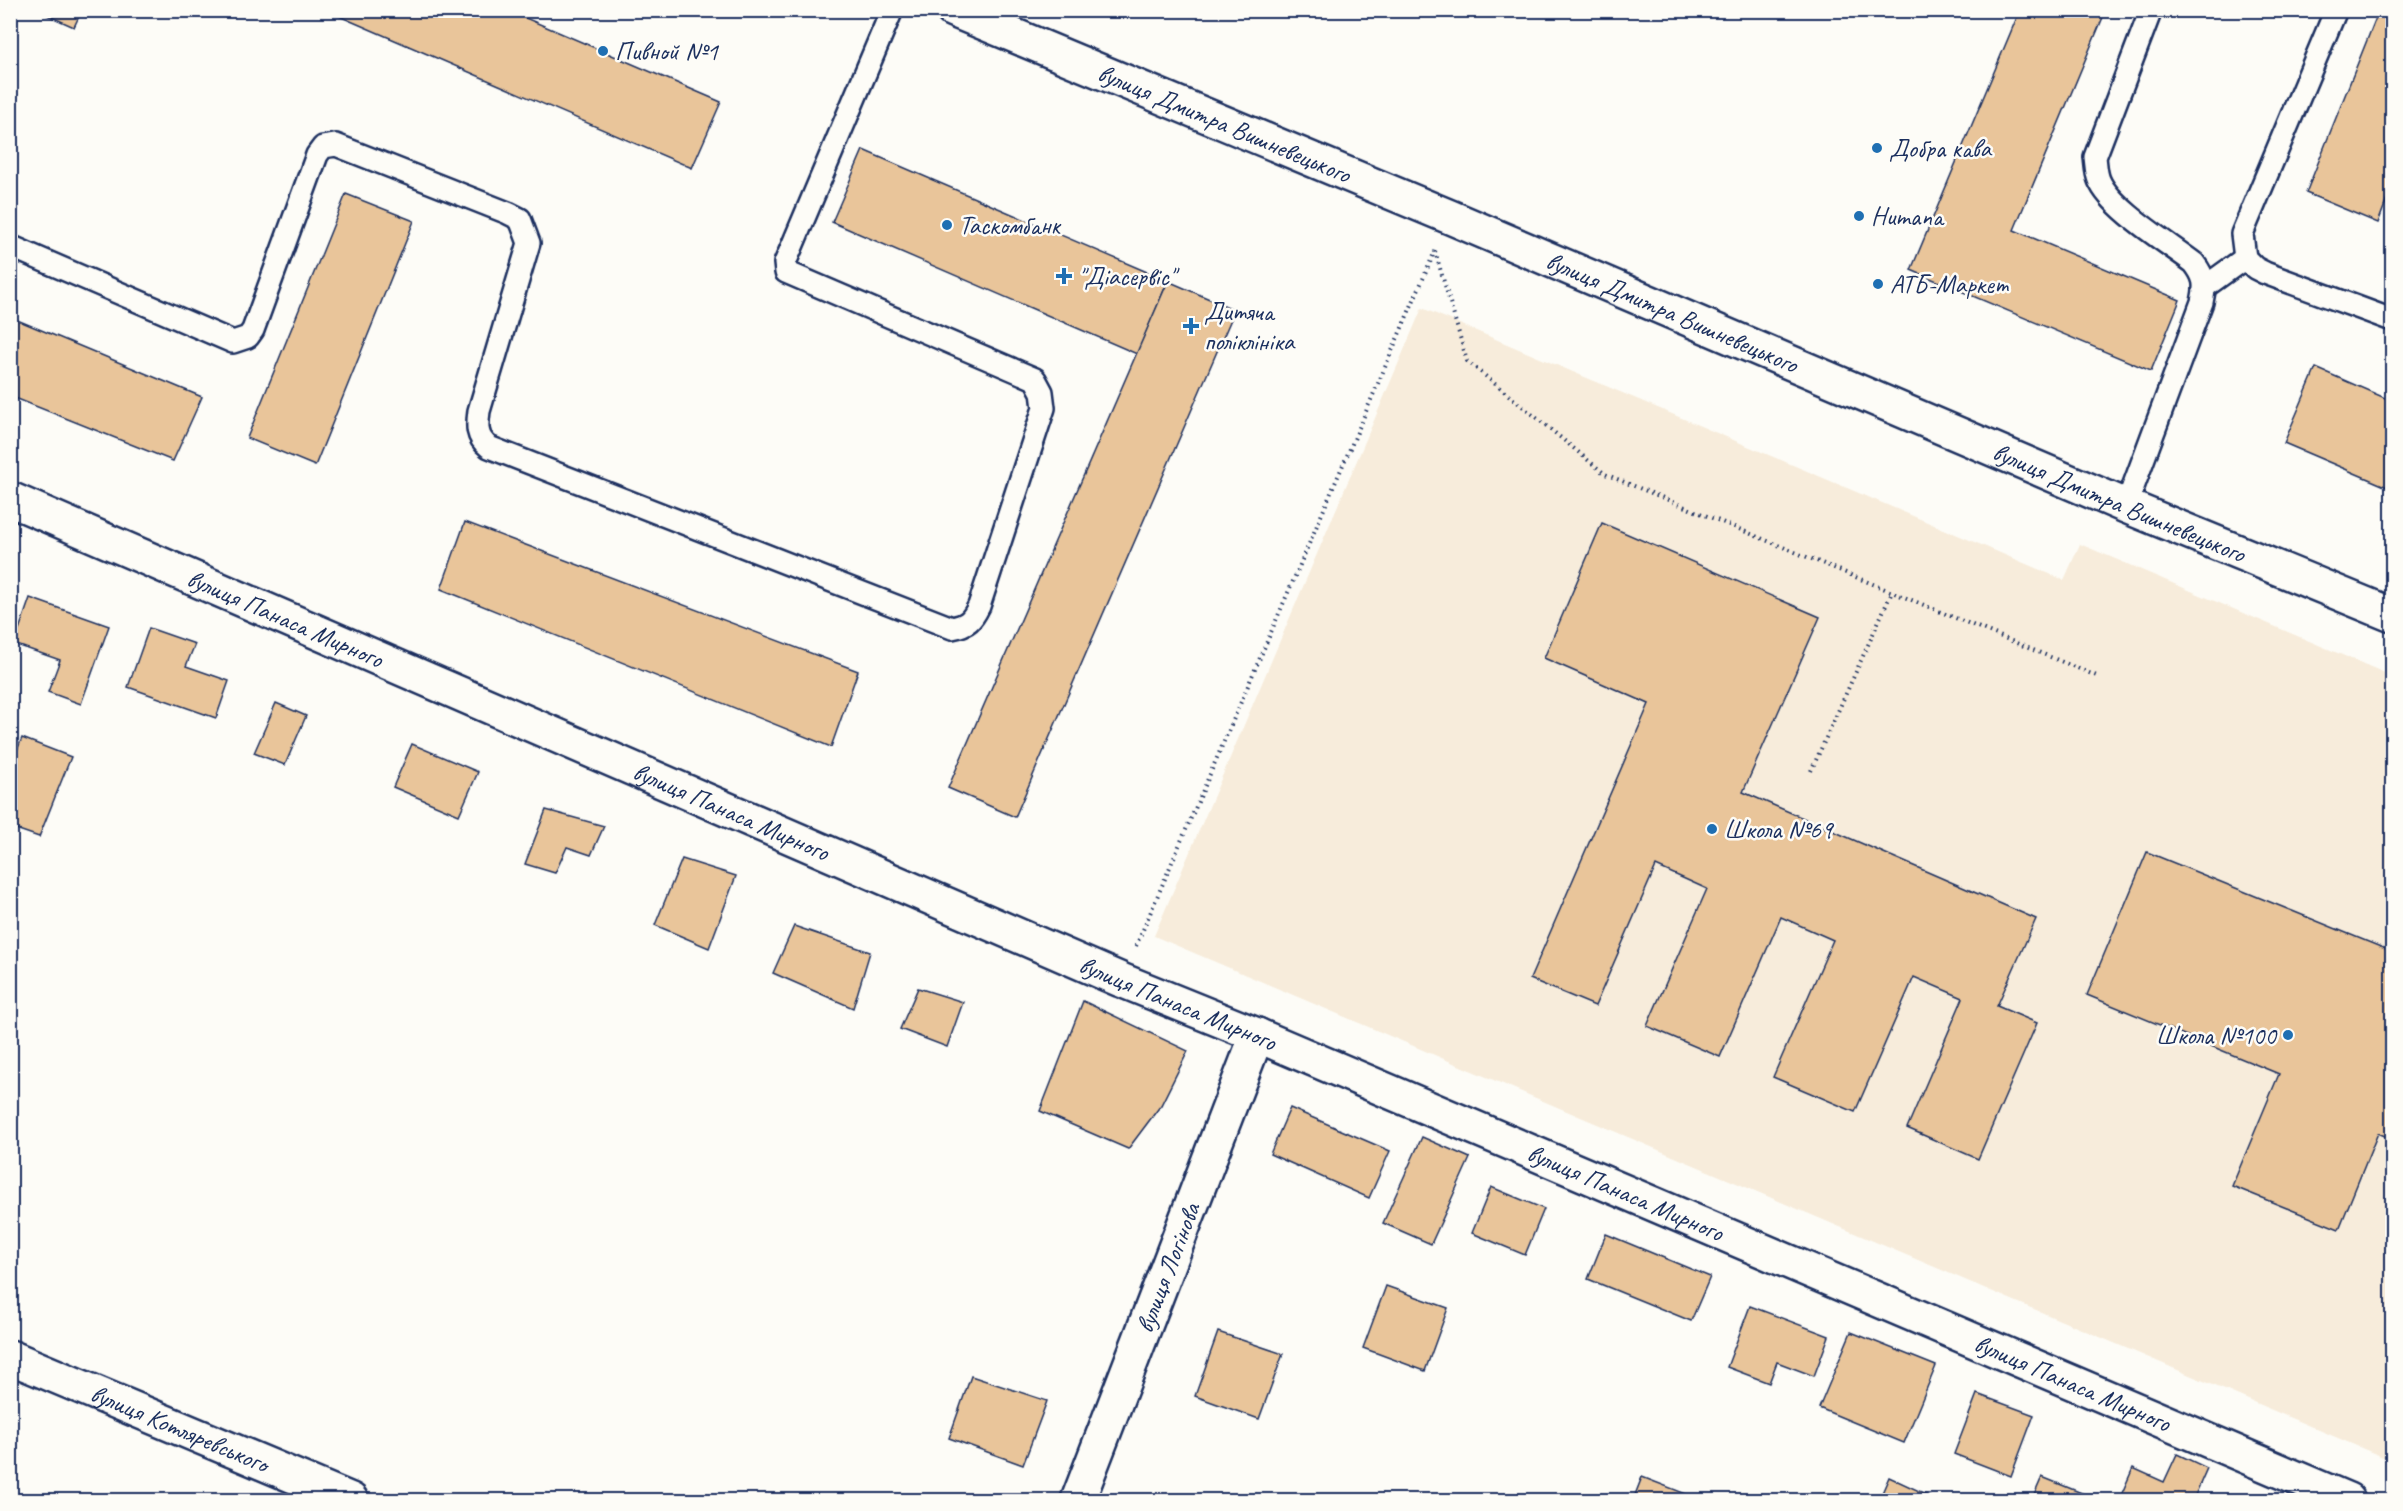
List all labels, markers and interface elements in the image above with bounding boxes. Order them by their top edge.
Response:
place label: Пивной №1 [615,35,719,68]
marker: Пивной №1 [596,44,610,58]
street label: вулиця Дмитра Вишневецького [1093,56,1357,191]
place label: Добра кава [1889,132,1993,165]
marker: Добра кава [1870,141,1884,155]
place label: Humana [1871,200,1945,233]
place label: Таскомбанк [959,209,1061,242]
marker: Humana [1852,209,1866,223]
marker: Таскомбанк [940,218,954,232]
street label: вулиця Дмитра Вишневецького [1541,244,1805,381]
place label: "Діасервіс" [1078,260,1180,293]
marker: "Діасервіс" [1055,267,1073,285]
place label: АТБ-Маркет [1890,268,2010,301]
marker: АТБ-Маркет [1871,277,1885,291]
place label: Дитяча поліклініка [1204,295,1296,358]
marker: Дитяча поліклініка [1182,317,1200,335]
street label: вулиця Дмитра Вишневецького [1988,435,2252,570]
street label: вулиця Панаса Мирного [182,561,390,676]
street label: вулиця Панаса Мирного [628,754,836,869]
place label: Школа №69 [1724,813,1835,846]
marker: Школа №69 [1705,822,1719,836]
street label: вулиця Панаса Мирного [1074,948,1283,1059]
place label: Школа №100 [2156,1019,2278,1052]
marker: Школа №100 [2281,1028,2295,1042]
street label: вулиця Панаса Мирного [1522,1136,1730,1249]
street label: вулиця Логінова [1128,1197,1208,1337]
street label: вулиця Панаса Мирного [1970,1326,2177,1440]
street label: вулиця Котляревського [86,1376,276,1481]

